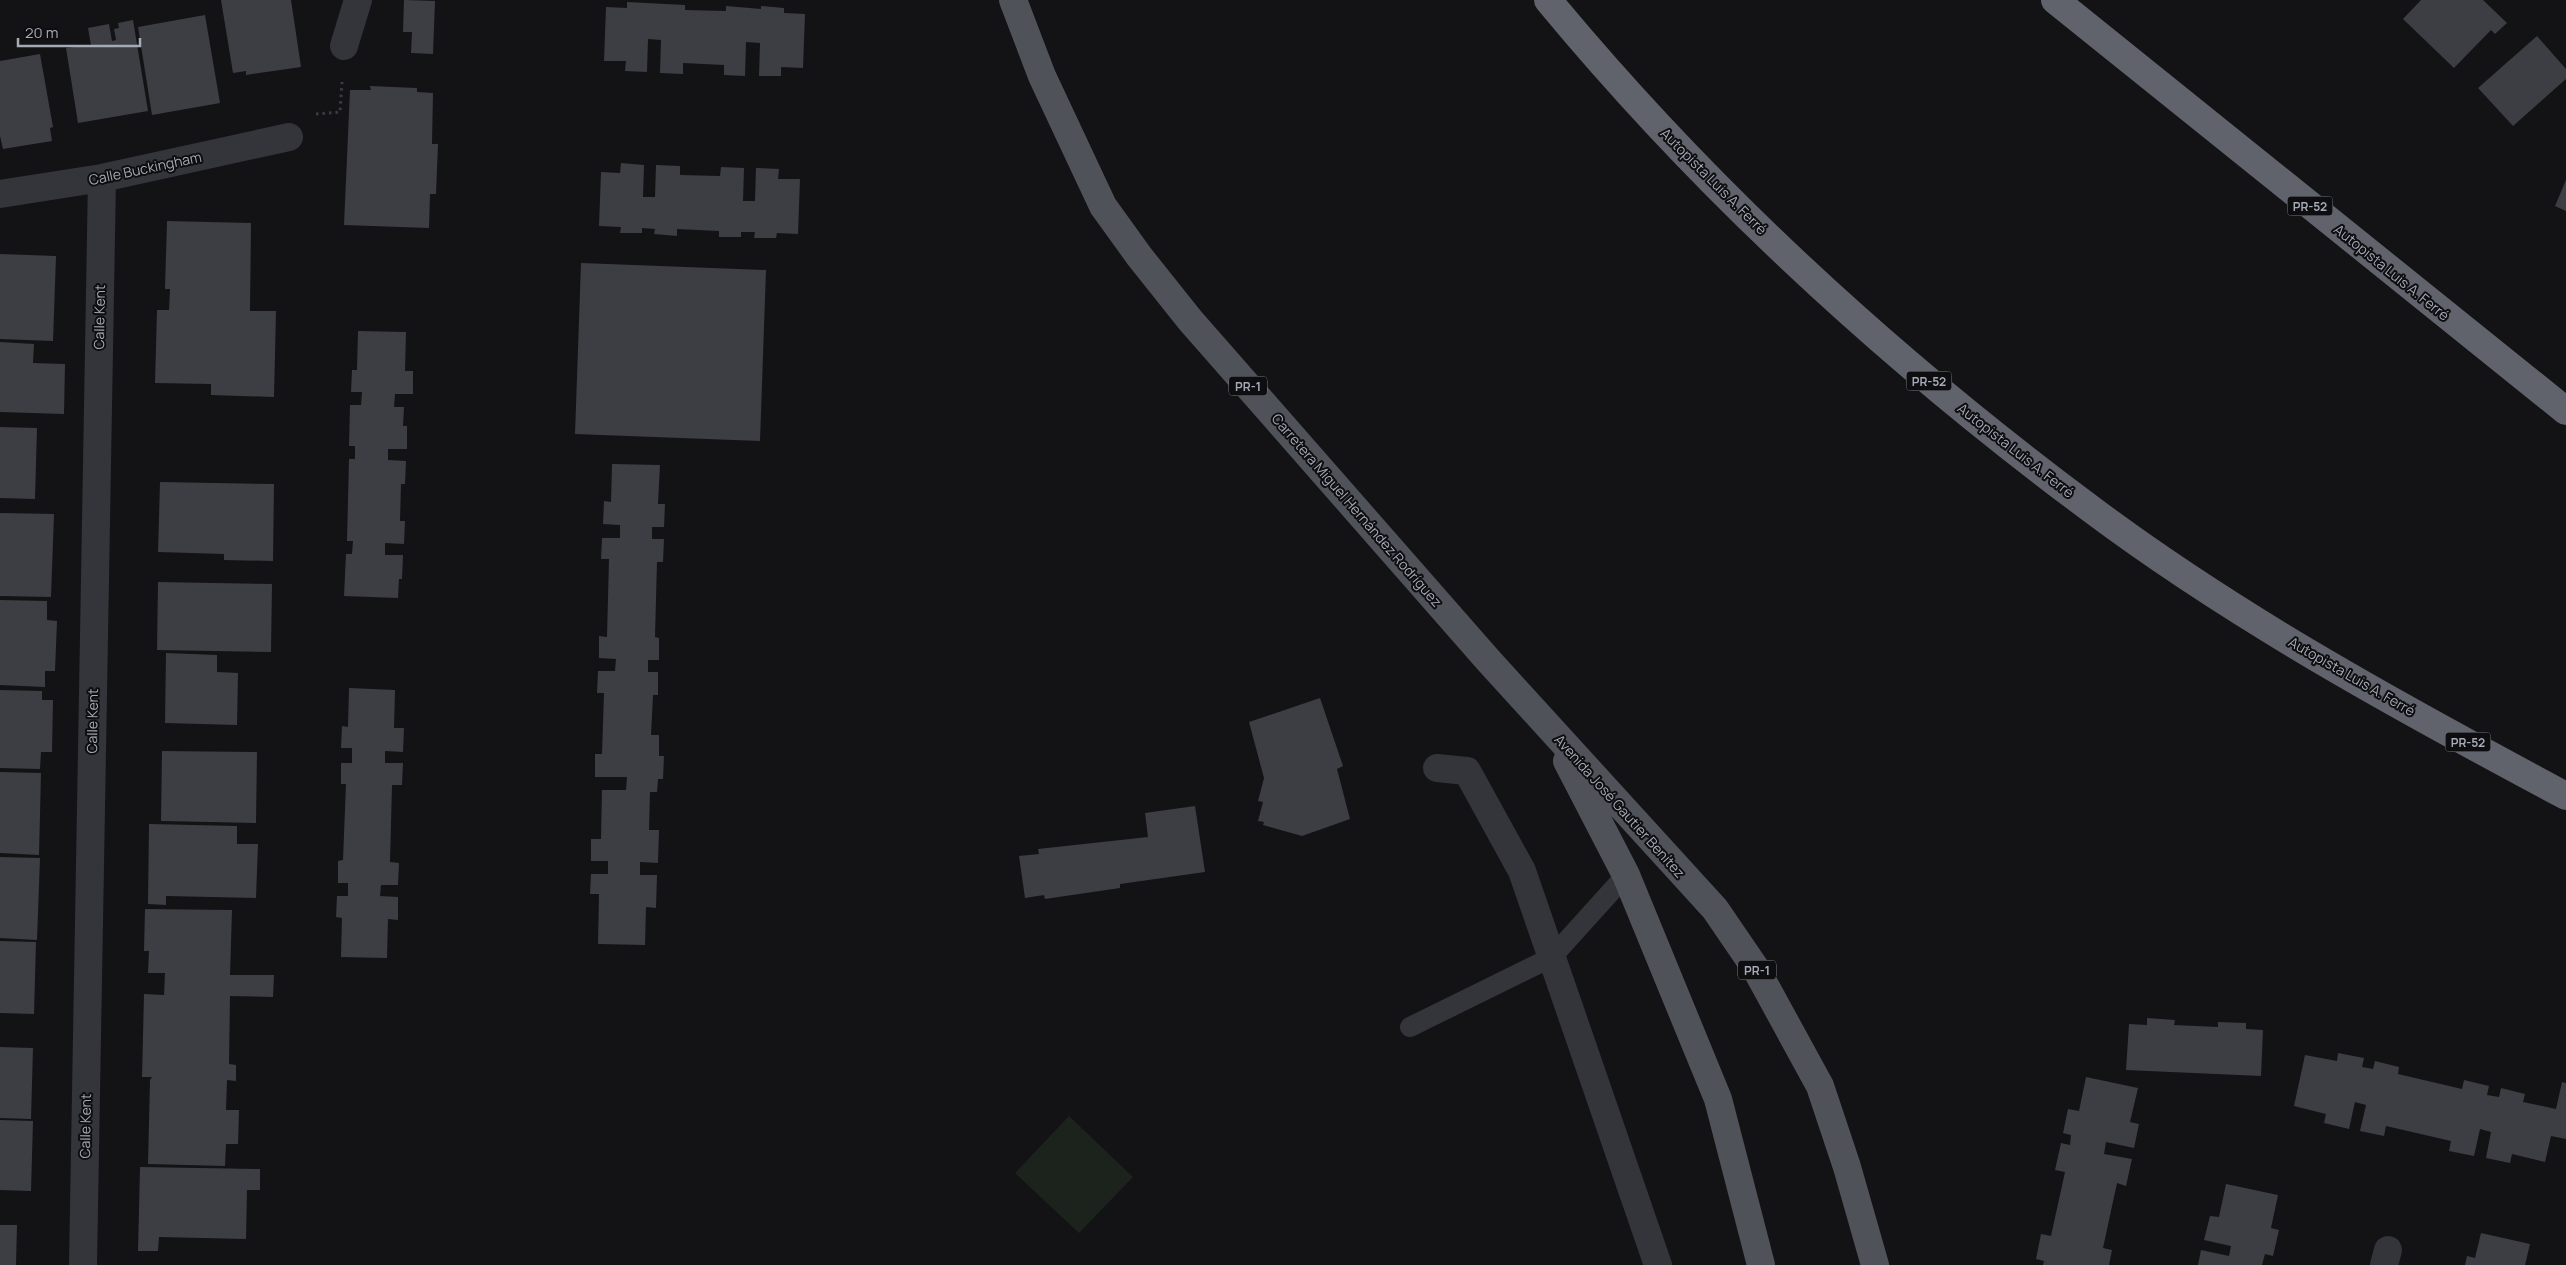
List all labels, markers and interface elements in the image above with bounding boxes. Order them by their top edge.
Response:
scale bar [18,15,140,47]
text: 20 m [25,22,58,43]
street label: Autopista Luis A. Ferré [1657,124,1771,238]
street label: Calle Buckingham [87,147,203,189]
road number: PR-52 [2288,197,2332,216]
street label: Autopista Luis A. Ferré [2330,220,2454,324]
street label: Calle Kent [89,284,109,350]
road number: PR-52 [1906,372,1952,391]
road number: PR-1 [1229,376,1267,396]
street label: Autopista Luis A. Ferré [1954,398,2078,502]
street label: Carretera Miguel Hernández Rodríguez [1268,409,1446,611]
street label: Autopista Luis A. Ferré [2285,632,2419,720]
street label: Calle Kent [82,688,102,754]
street label: Avenida José Gautier Benítez [1551,730,1689,882]
road number: PR-52 [2446,732,2490,752]
road number: PR-1 [1738,960,1776,980]
street label: Calle Kent [75,1093,95,1159]

